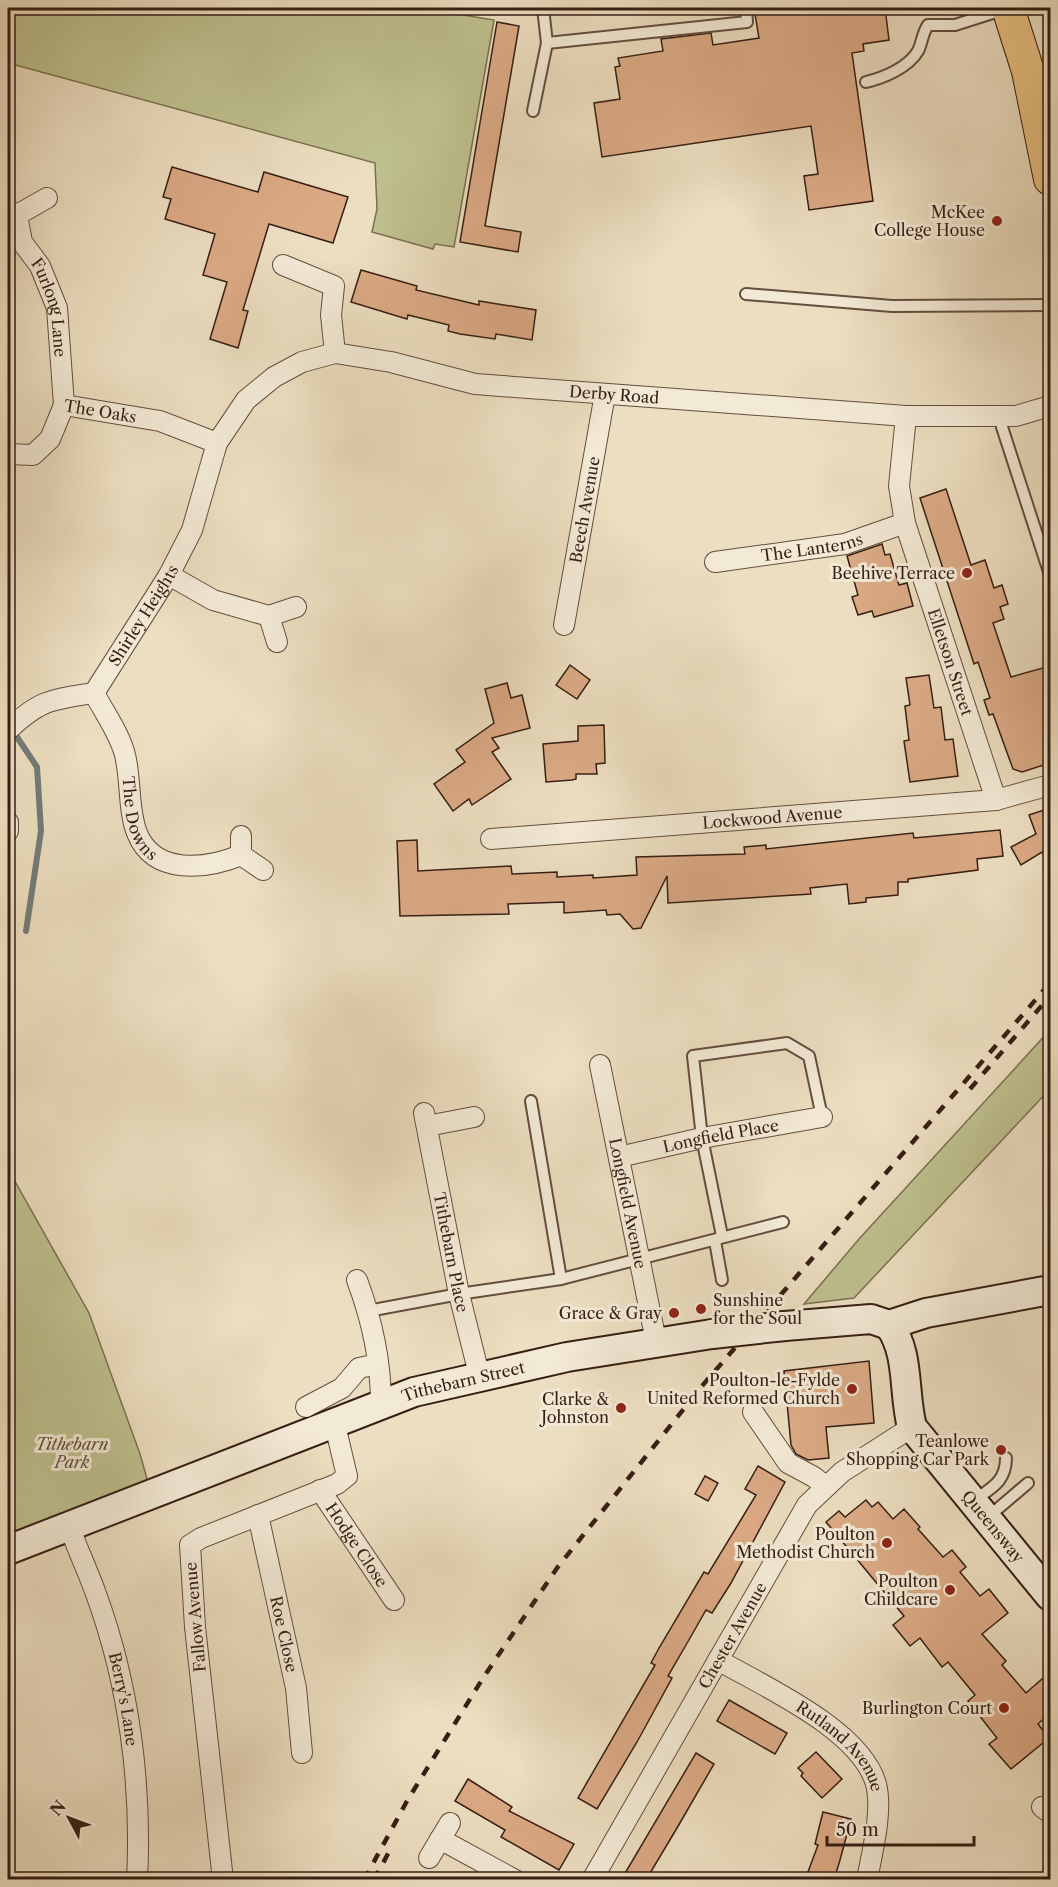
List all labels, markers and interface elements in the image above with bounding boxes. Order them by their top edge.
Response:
place label: McKee College House [874,202,985,240]
marker: McKee College House [990,214,1004,228]
street label: Furlong Lane [27,254,71,358]
street label: Derby Road [568,381,660,408]
street label: The Oaks [63,395,138,427]
street label: Beech Avenue [565,455,604,565]
street label: The Lanterns [760,529,865,566]
street label: Shirley Heights [104,562,182,670]
place label: Beehive Terrace [832,563,955,583]
marker: Beehive Terrace [960,566,974,580]
street label: Elletson Street [924,606,978,718]
street label: The Downs [118,775,162,864]
street label: Lockwood Avenue [701,802,843,833]
street label: Longfield Place [661,1115,780,1157]
street label: Longfield Avenue [605,1136,651,1270]
street label: Tithebarn Place [430,1191,473,1314]
place label: Sunshine for the Soul [713,1290,802,1328]
marker: Sunshine for the Soul [694,1302,708,1316]
place label: Grace & Gray [559,1303,663,1323]
marker: Grace & Gray [667,1306,681,1320]
street label: Tithebarn Street [399,1357,527,1406]
place label: Poulton-le-Fylde United Reformed Church [647,1370,840,1408]
marker: Poulton-le-Fylde United Reformed Church [845,1382,859,1396]
place label: Clarke & Johnston [538,1389,609,1427]
marker: Clarke & Johnston [614,1401,628,1415]
place label: Teanlowe Shopping Car Park [846,1431,990,1469]
park label: Tithebarn Park [36,1434,108,1472]
marker: Teanlowe Shopping Car Park [994,1443,1008,1457]
street label: Queensway [958,1486,1029,1568]
street label: Hodge Close [321,1499,392,1591]
place label: Poulton Methodist Church [736,1524,875,1562]
marker: Poulton Methodist Church [880,1536,894,1550]
street label: Fallow Avenue [180,1561,210,1673]
place label: Poulton Childcare [864,1571,938,1609]
street label: Chester Avenue [694,1578,771,1692]
marker: Poulton Childcare [943,1583,957,1597]
street label: Roe Close [266,1594,302,1674]
street label: Berry's Lane [105,1650,142,1747]
street label: Rutland Avenue [793,1696,887,1793]
place label: Burlington Court [862,1698,992,1718]
marker: Burlington Court [997,1701,1011,1715]
north arrow [39,1788,99,1848]
text: N [46,1796,70,1820]
scale bar [827,1809,974,1847]
text: 50 m [836,1819,879,1841]

